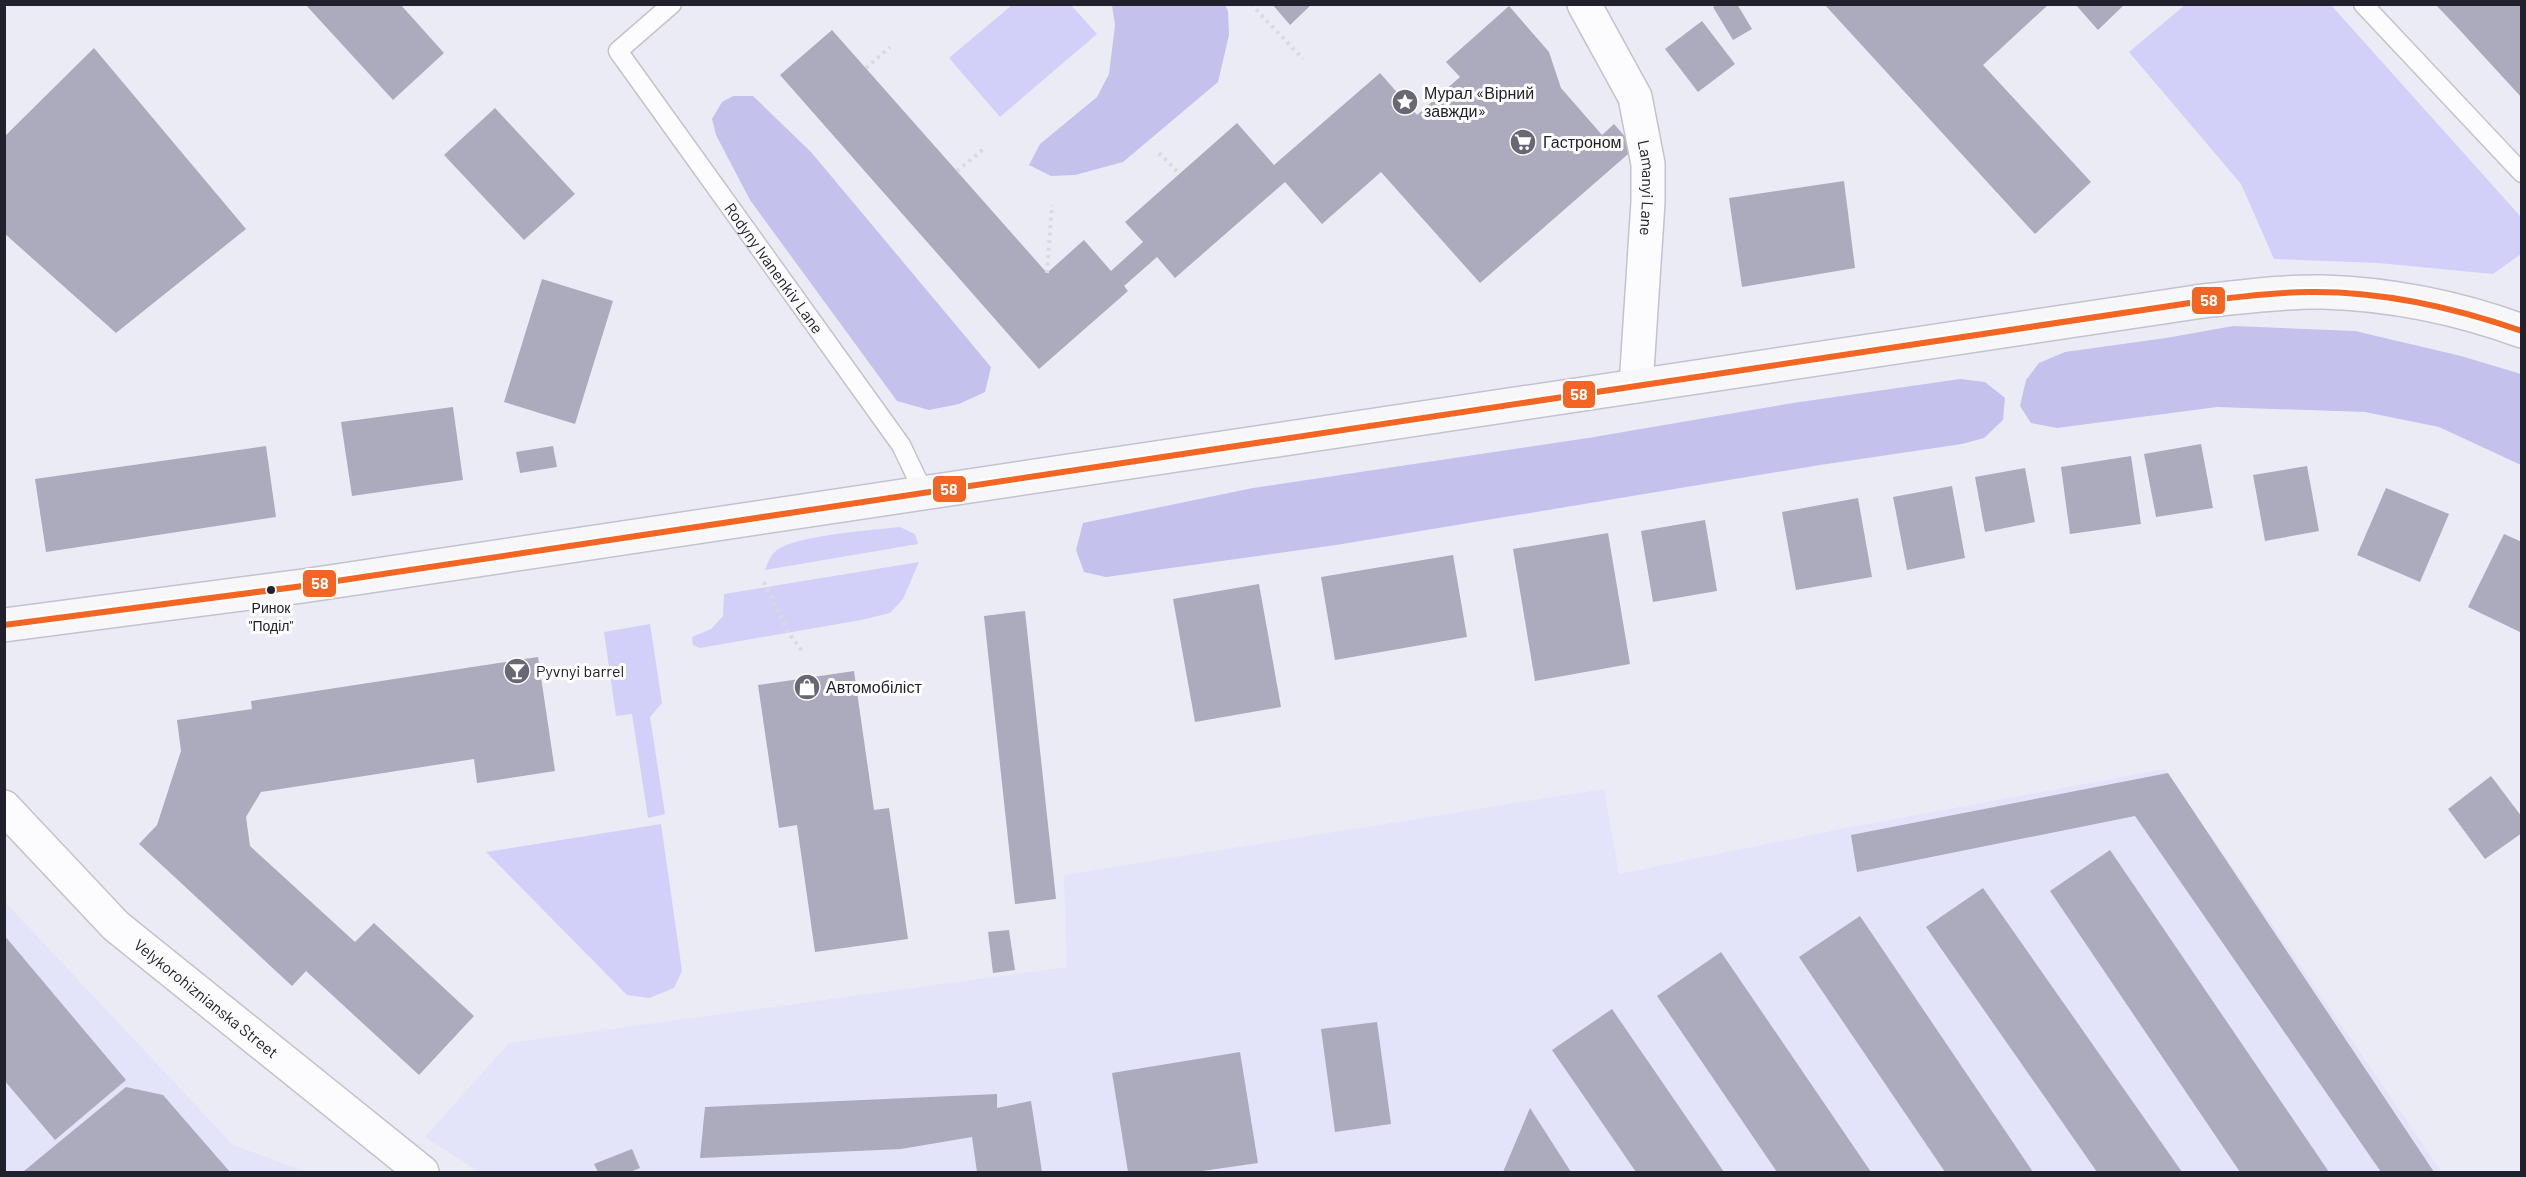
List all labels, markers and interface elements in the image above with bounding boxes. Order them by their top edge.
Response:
place label: Мурал «Вірний завжди» [1424,83,1534,120]
place icon: Мурал «Вірний завжди» [1390,87,1420,117]
supermarket icon: Гастроном [1508,127,1538,157]
place label: Гастроном [1543,132,1622,151]
street label: Lamanyi Lane [1635,138,1659,236]
street label: Rodyny Ivanenkiv Lane [721,199,828,337]
line badge: 58 [2191,286,2226,315]
text: 58 [2200,290,2218,309]
line badge: 58 [1562,380,1596,409]
text: 58 [1570,384,1588,403]
line badge: 58 [932,475,967,503]
text: 58 [940,479,958,498]
line badge: 58 [302,569,337,598]
text: 58 [311,573,329,592]
marker: Ринок "Поділ" [265,584,277,596]
place label: Ринок "Поділ" [249,599,293,634]
bar icon: Pyvnyi barrel [502,656,532,686]
place label: Pyvnyi barrel [536,661,624,680]
shop icon: Автомобіліст [792,672,822,702]
place label: Автомобіліст [826,677,922,696]
street label: Velykorohiznianska Street [131,934,282,1062]

